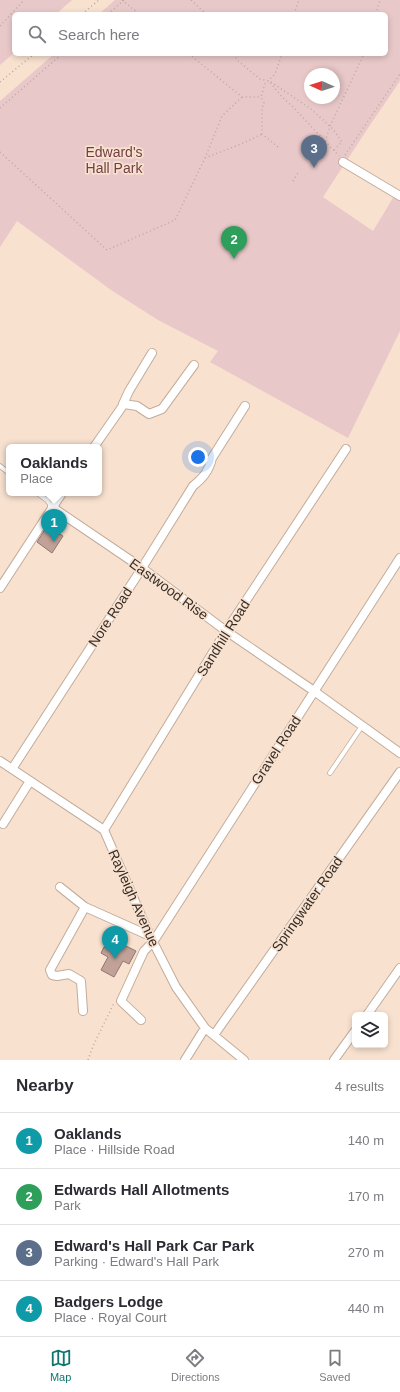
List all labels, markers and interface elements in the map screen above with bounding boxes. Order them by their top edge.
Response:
search box [12,12,388,56]
icon: search [26,23,48,45]
text: Search here [58,26,140,43]
north arrow [304,68,340,104]
pin: 3 [301,135,327,168]
park label: Edward's Hall Park [85,144,143,176]
pin: 2 [221,226,247,259]
popup [6,444,102,496]
your location [188,447,208,467]
text: Oaklands [20,454,88,471]
text: Place [20,471,53,486]
pin: 1 [41,509,67,542]
street label: Eastwood Rise [127,555,212,623]
street label: Nore Road [85,584,135,650]
street label: Sandhill Road [193,597,253,679]
street label: Gravel Road [248,713,304,787]
street label: Rayleigh Avenue [105,847,163,949]
street label: Springwater Road [268,854,346,954]
pin: 4 [102,926,128,959]
map controls [352,1012,388,1048]
button: layers [352,1012,388,1048]
text: Nearby [16,1076,74,1095]
text: 4 results [335,1079,384,1094]
text: Oaklands [54,1125,122,1142]
text: 1 [25,1133,33,1148]
text: 140 m [348,1133,384,1148]
text: Place · Hillside Road [54,1142,175,1157]
text: Edwards Hall Allotments [54,1181,229,1198]
text: 2 [25,1189,33,1204]
text: 170 m [348,1189,384,1204]
text: Park [54,1198,81,1213]
text: Edward's Hall Park Car Park [54,1237,254,1254]
text: 3 [25,1245,33,1260]
text: 270 m [348,1245,384,1260]
text: Parking · Edward's Hall Park [54,1254,219,1269]
text: Badgers Lodge [54,1293,163,1310]
text: 4 [25,1301,33,1316]
text: 440 m [348,1301,384,1316]
text: Place · Royal Court [54,1310,167,1325]
tab: Map [50,1347,72,1383]
tab: Directions [171,1347,220,1383]
tab: Saved [319,1347,350,1383]

